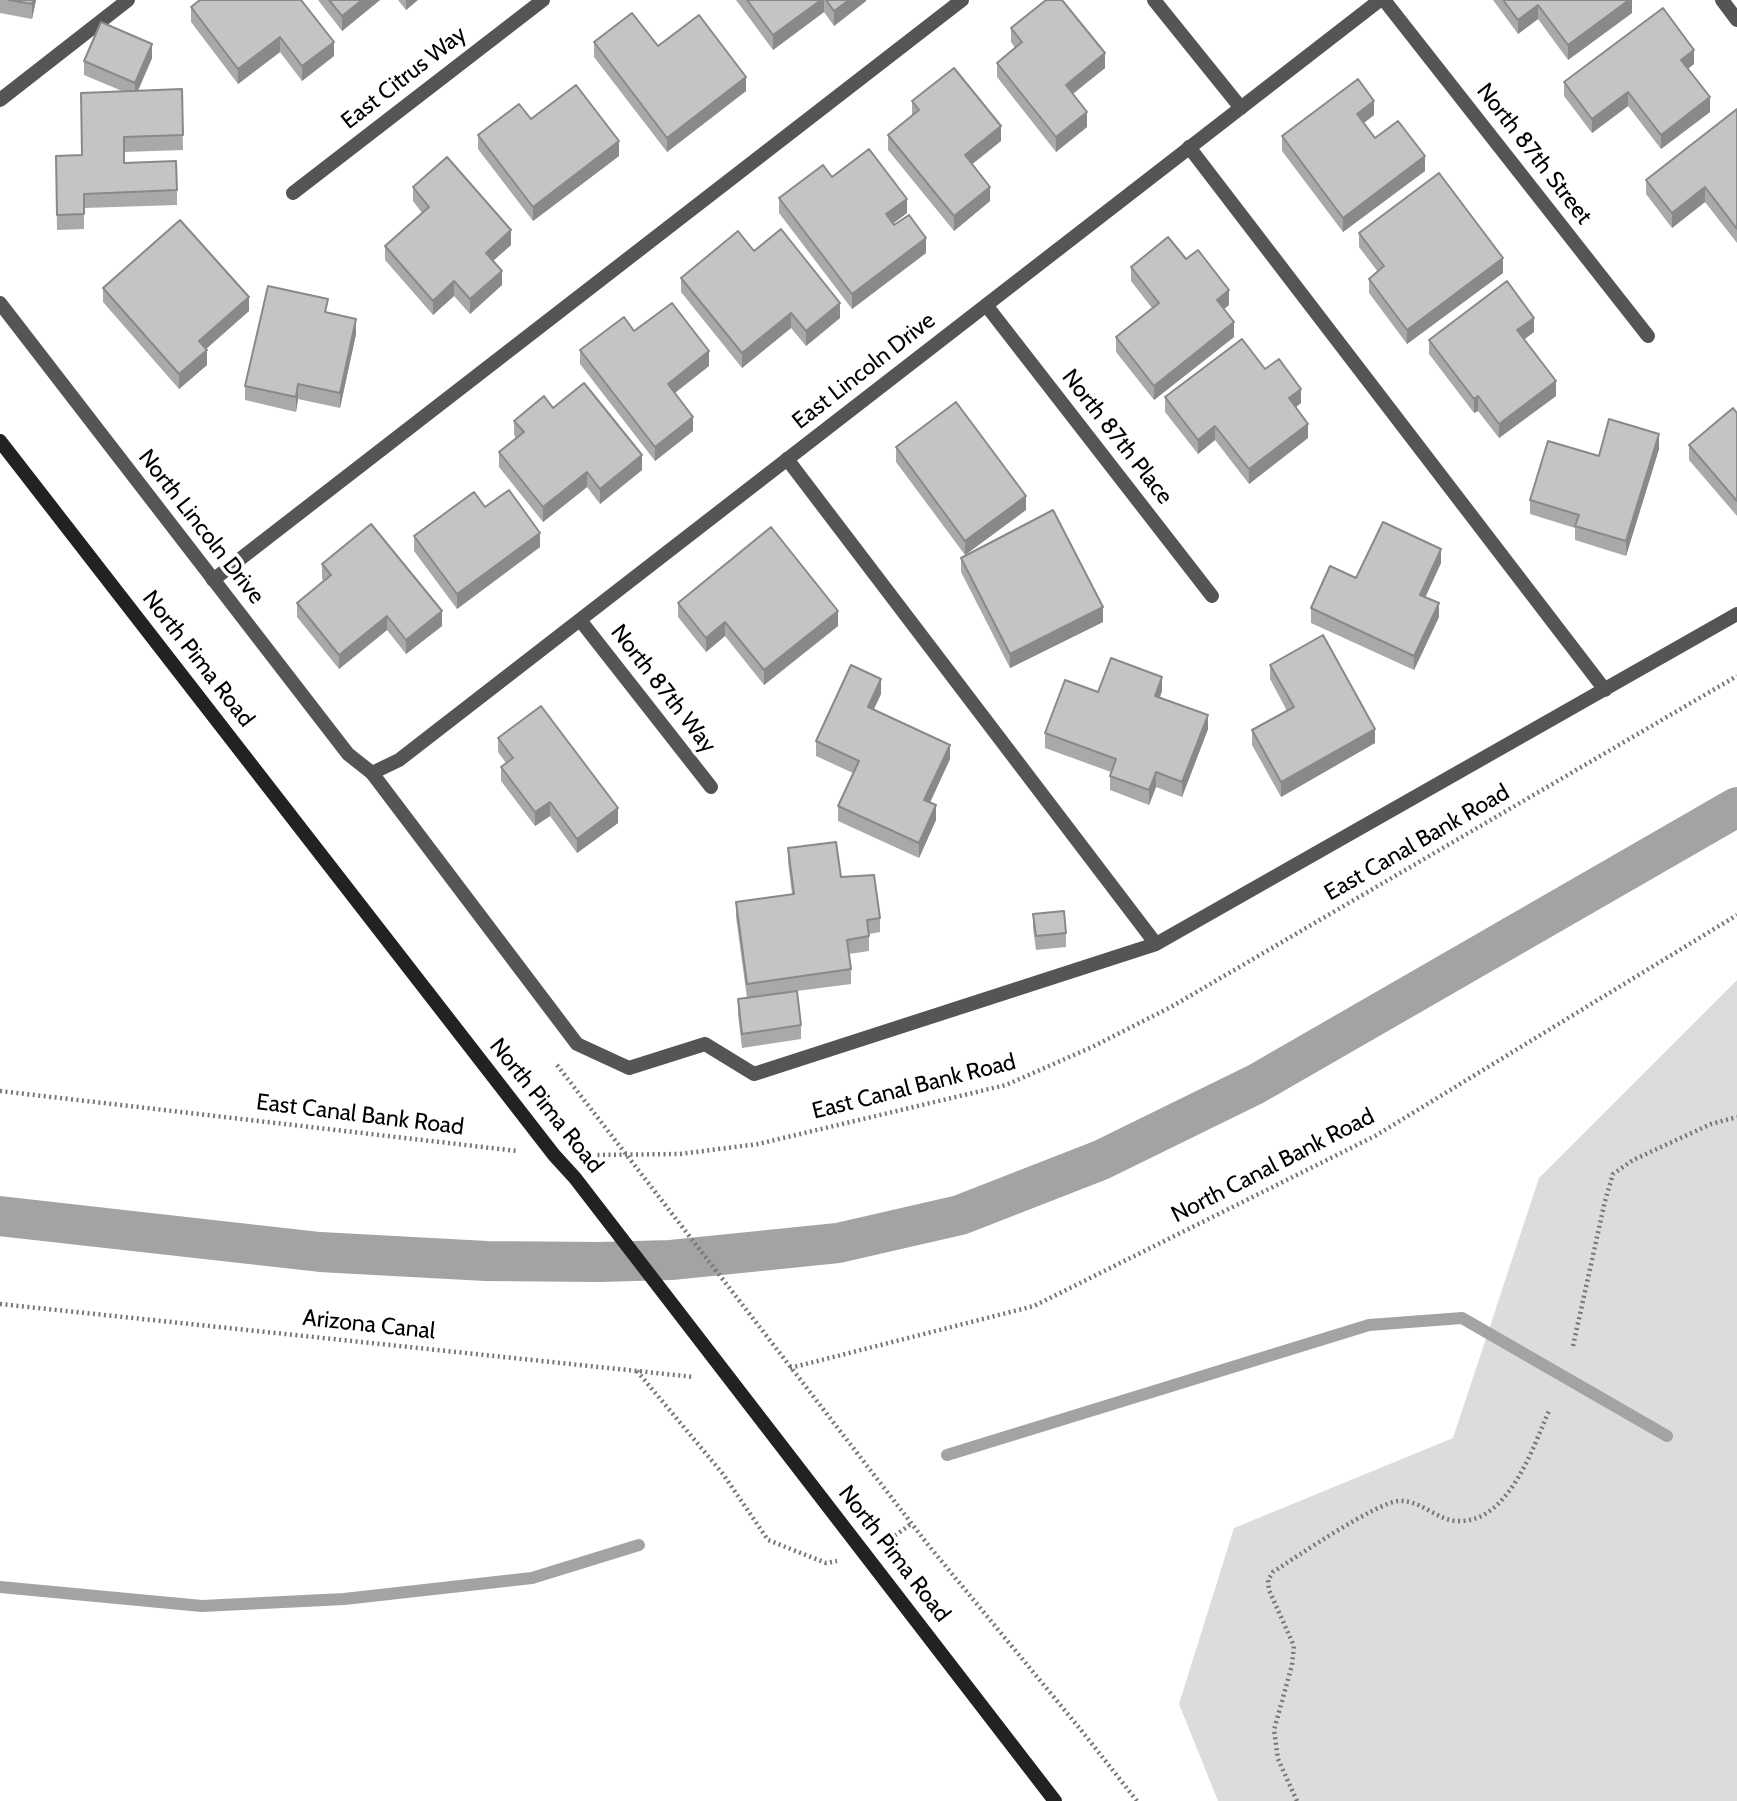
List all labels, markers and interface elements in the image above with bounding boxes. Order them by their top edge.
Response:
street label: East Citrus Way [336,21,472,135]
street label: North 87th Street [1470,78,1598,230]
street label: East Lincoln Drive [787,307,941,435]
street label: North 87th Place [1056,364,1178,510]
street label: North Lincoln Drive [132,444,270,610]
street label: North Pima Road [136,585,260,733]
street label: North 87th Way [604,619,722,759]
street label: East Canal Bank Road [1320,779,1514,907]
street label: North Pima Road [483,1033,609,1179]
street label: East Canal Bank Road [809,1048,1019,1126]
street label: East Canal Bank Road [255,1089,465,1141]
street label: North Canal Bank Road [1167,1103,1379,1229]
street label: Arizona Canal [301,1304,437,1346]
street label: North Pima Road [832,1480,956,1628]

